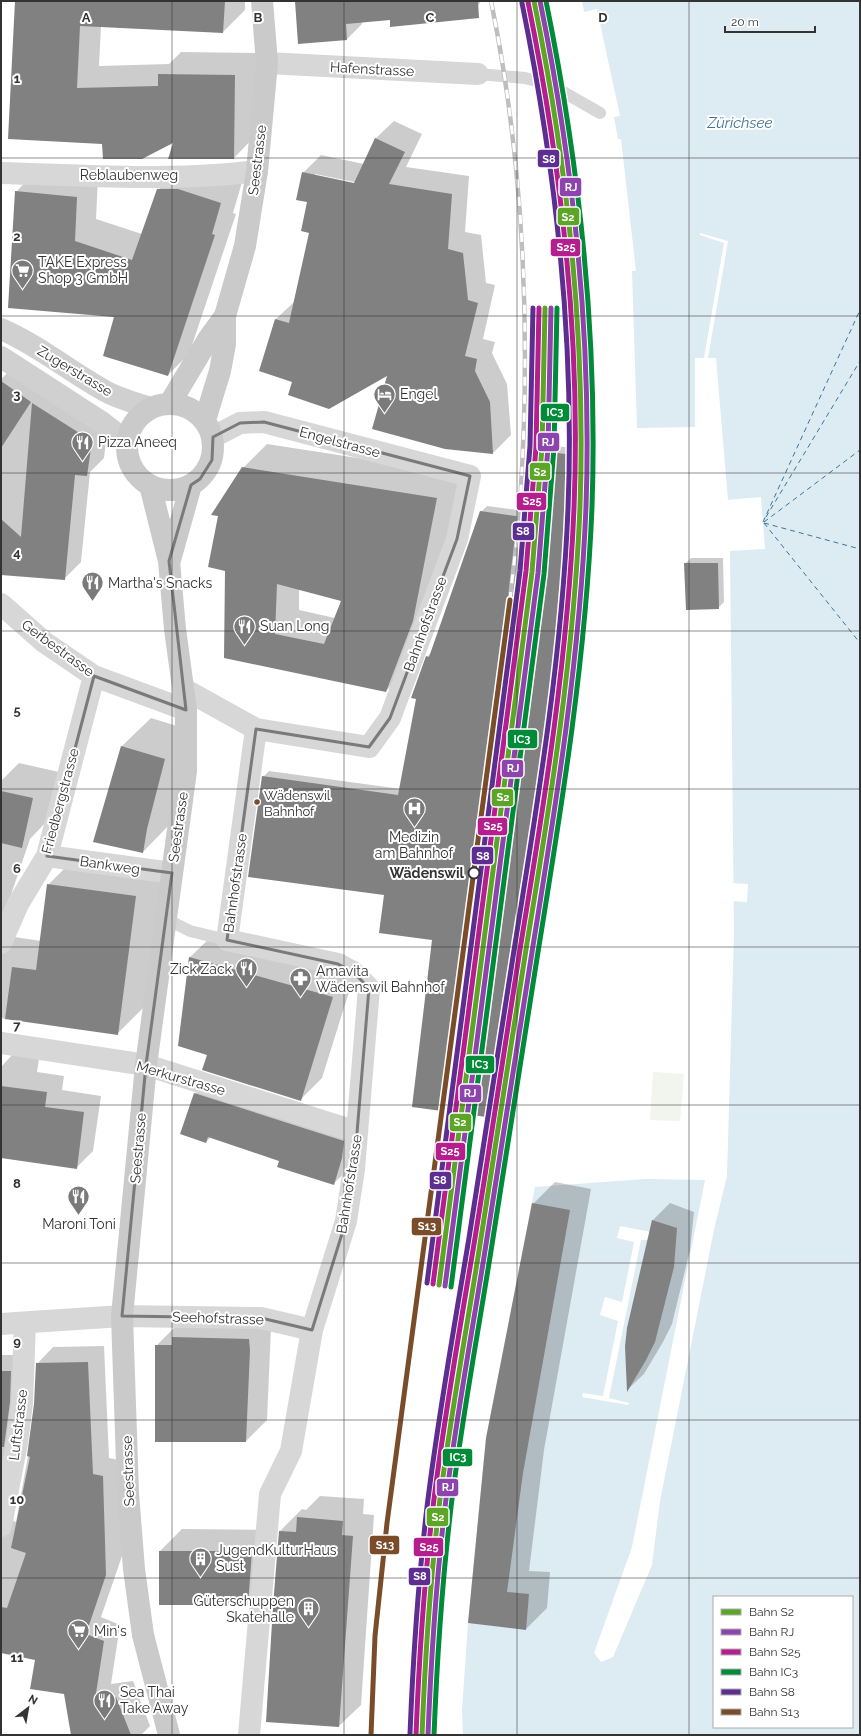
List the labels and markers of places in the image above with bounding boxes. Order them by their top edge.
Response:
place label: TAKE Express Shop 3 GmbH [38,254,128,286]
supermarket icon: TAKE Express Shop 3 GmbH [10,257,36,290]
hotel icon: Engel [371,381,397,414]
place label: Engel [400,386,437,402]
restaurant icon: Pizza Aneeq [70,429,96,462]
place label: Pizza Aneeq [98,434,177,450]
restaurant icon: Martha's Snacks [79,570,105,603]
place label: Martha's Snacks [108,575,212,591]
restaurant icon: Suan Long [231,613,257,646]
place label: Suan Long [260,618,329,634]
place label: Wädenswil Bahnhof [264,788,331,819]
hospital icon: Medizin am Bahnhof [401,796,427,829]
marker: Wädenswil Bahnhof [252,797,262,807]
place label: Medizin am Bahnhof [375,829,455,861]
place label: Wädenswil [390,865,465,881]
marker: Wädenswil [467,866,481,880]
restaurant icon: Zick Zack [234,956,260,989]
place label: Zick Zack [170,961,233,977]
place label: Amavita Wädenswil Bahnhof [316,963,446,995]
pharmacy icon: Amavita Wädenswil Bahnhof [288,966,314,999]
restaurant icon: Maroni Toni [66,1183,92,1216]
place label: Maroni Toni [42,1216,116,1232]
place label: JugendKulturHaus Sust [216,1542,337,1574]
building icon: JugendKulturHaus Sust [188,1545,214,1578]
place label: Güterschuppen Skatehalle [193,1593,294,1625]
building icon: Güterschuppen Skatehalle [296,1596,322,1629]
supermarket icon: Min‘s [66,1618,92,1651]
place label: Min‘s [94,1623,127,1639]
place label: Sea Thai Take Away [120,1684,189,1716]
restaurant icon: Sea Thai Take Away [92,1687,118,1720]

